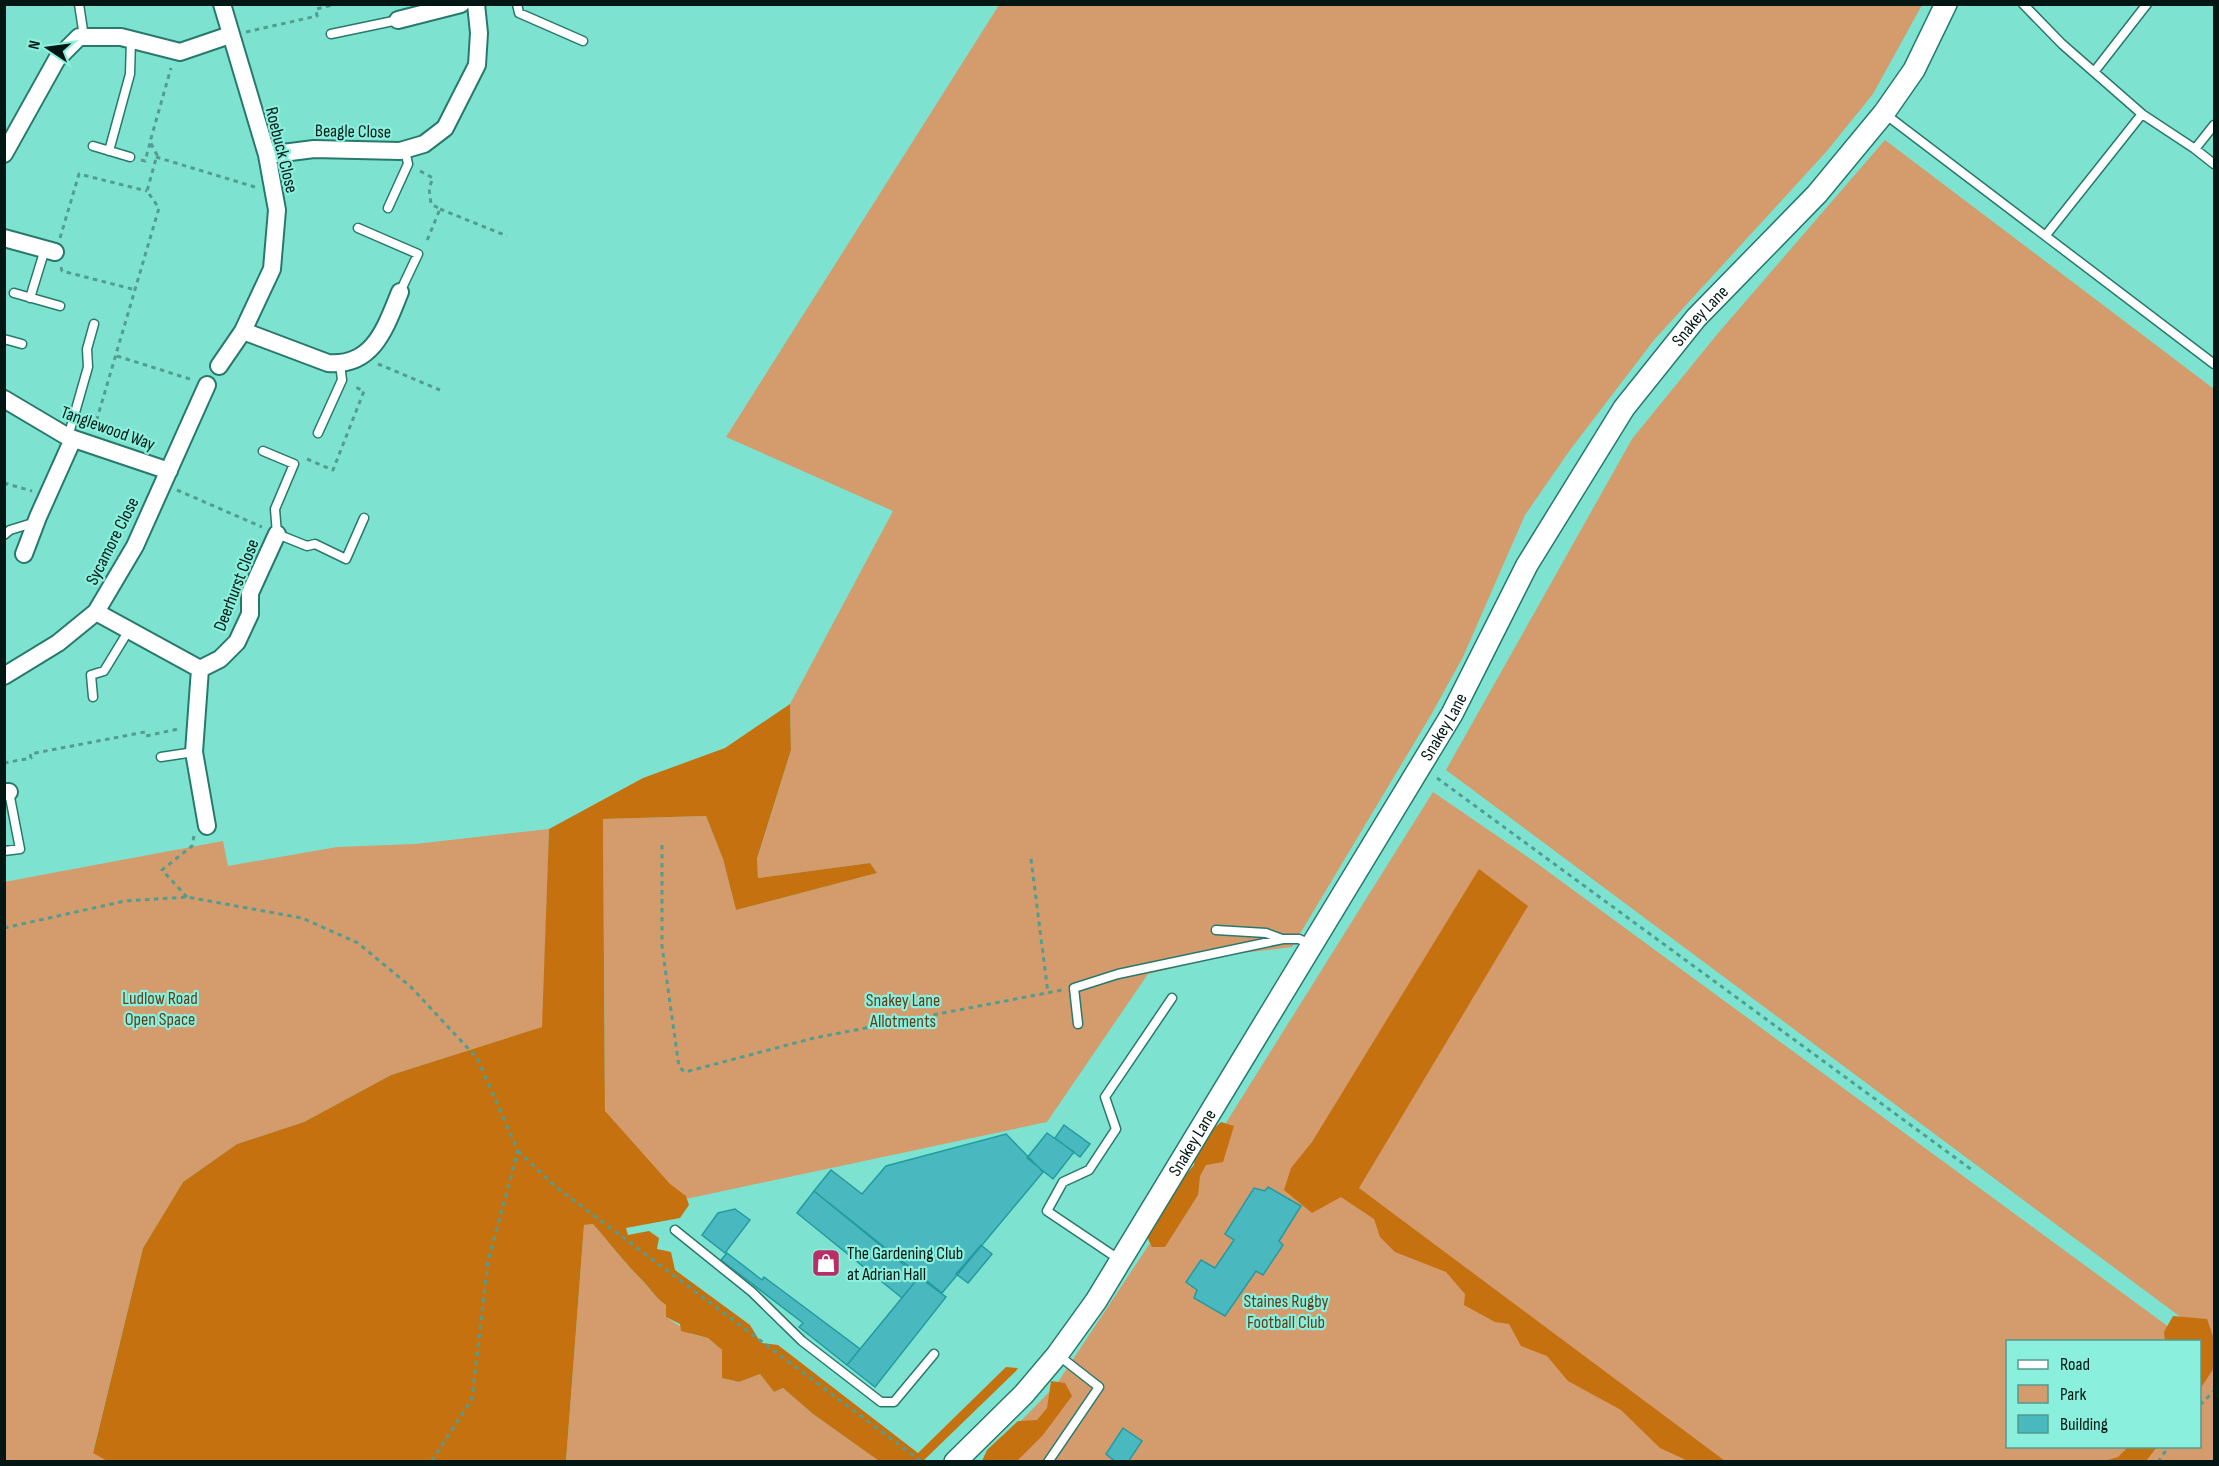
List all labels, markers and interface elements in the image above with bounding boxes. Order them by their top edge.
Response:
north arrow [18,18,78,78]
text: N [25,39,45,51]
street label: Roebuck Close [261,105,302,195]
street label: Beagle Close [315,120,391,143]
street label: Snakey Lane [1668,281,1733,351]
street label: Tanglewood Way [58,402,158,455]
street label: Sycamore Close [81,494,144,589]
street label: Deerhurst Close [209,536,264,634]
street label: Snakey Lane [1416,690,1472,764]
park label: Ludlow Road Open Space [122,988,198,1030]
park label: Snakey Lane Allotments [866,990,940,1032]
street label: Snakey Lane [1164,1105,1221,1180]
place label: The Gardening Club at Adrian Hall [847,1243,963,1285]
shop icon: The Gardening Club at Adrian Hall [810,1247,842,1279]
park label: Staines Rugby Football Club [1244,1291,1329,1333]
legend [2006,1340,2201,1448]
text: Road [2060,1354,2090,1375]
text: Park [2060,1384,2086,1405]
text: Building [2060,1414,2108,1435]

